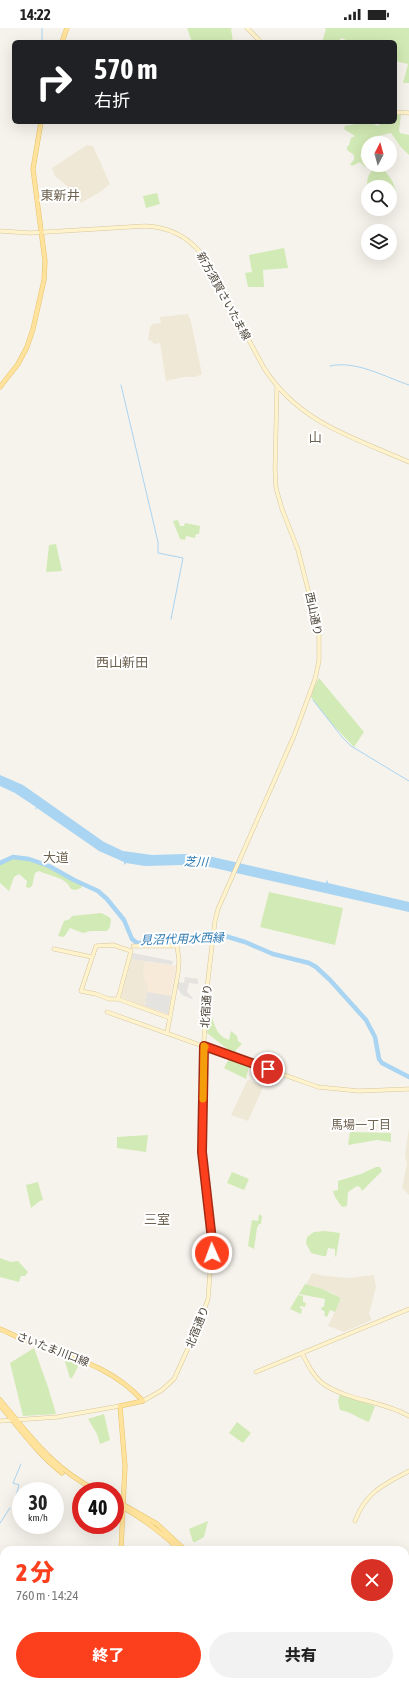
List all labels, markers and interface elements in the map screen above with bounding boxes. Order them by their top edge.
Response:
text: 14:22 [20,6,51,23]
text: 570 m [94,53,157,85]
icon: right [28,56,80,108]
text: 右折 [94,90,130,111]
north arrow [361,136,397,172]
map controls [361,136,397,260]
button: search [361,180,397,216]
district label: 東新井 [40,188,80,203]
button: layers [361,224,397,260]
street label: 新方須賀さいたま線 [195,250,253,342]
district label: 山 [308,430,322,445]
street label: 西山通り [304,591,324,637]
district label: 西山新田 [96,655,148,670]
district label: 大道 [43,850,69,865]
water label: 芝川 [184,855,210,869]
water label: 見沼代用水西縁 [140,930,226,947]
street label: 北宿通り [198,984,214,1028]
pin [251,1052,285,1086]
icon: arrive [257,1058,279,1080]
district label: 馬場一丁目 [331,1118,391,1132]
district label: 三室 [144,1212,170,1227]
position arrow [191,1232,233,1274]
street label: 北宿通り [183,1304,211,1350]
street label: さいたま川口線 [15,1330,91,1368]
speed limit sign: 40 [72,1482,124,1534]
text: 30 [29,1491,47,1514]
text: km/h [28,1512,48,1523]
text: 2 分 [16,1559,55,1586]
button: close [351,1559,393,1601]
text: 760 m · 14:24 [16,1588,79,1603]
button: 終了 [16,1632,201,1678]
button: 共有 [209,1632,393,1678]

